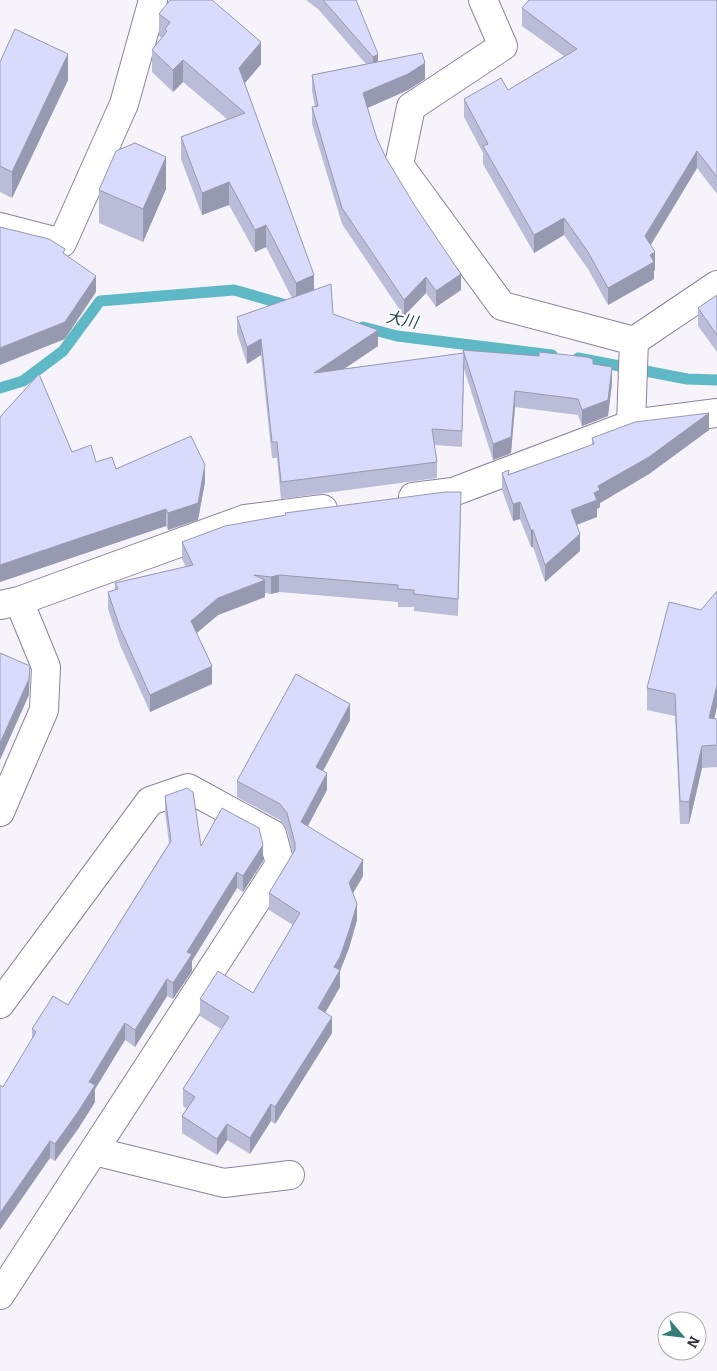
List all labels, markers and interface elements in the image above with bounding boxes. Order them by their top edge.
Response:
water label: 大川 [384,307,421,332]
north arrow [657,1311,707,1361]
text: N [683,1333,703,1351]

